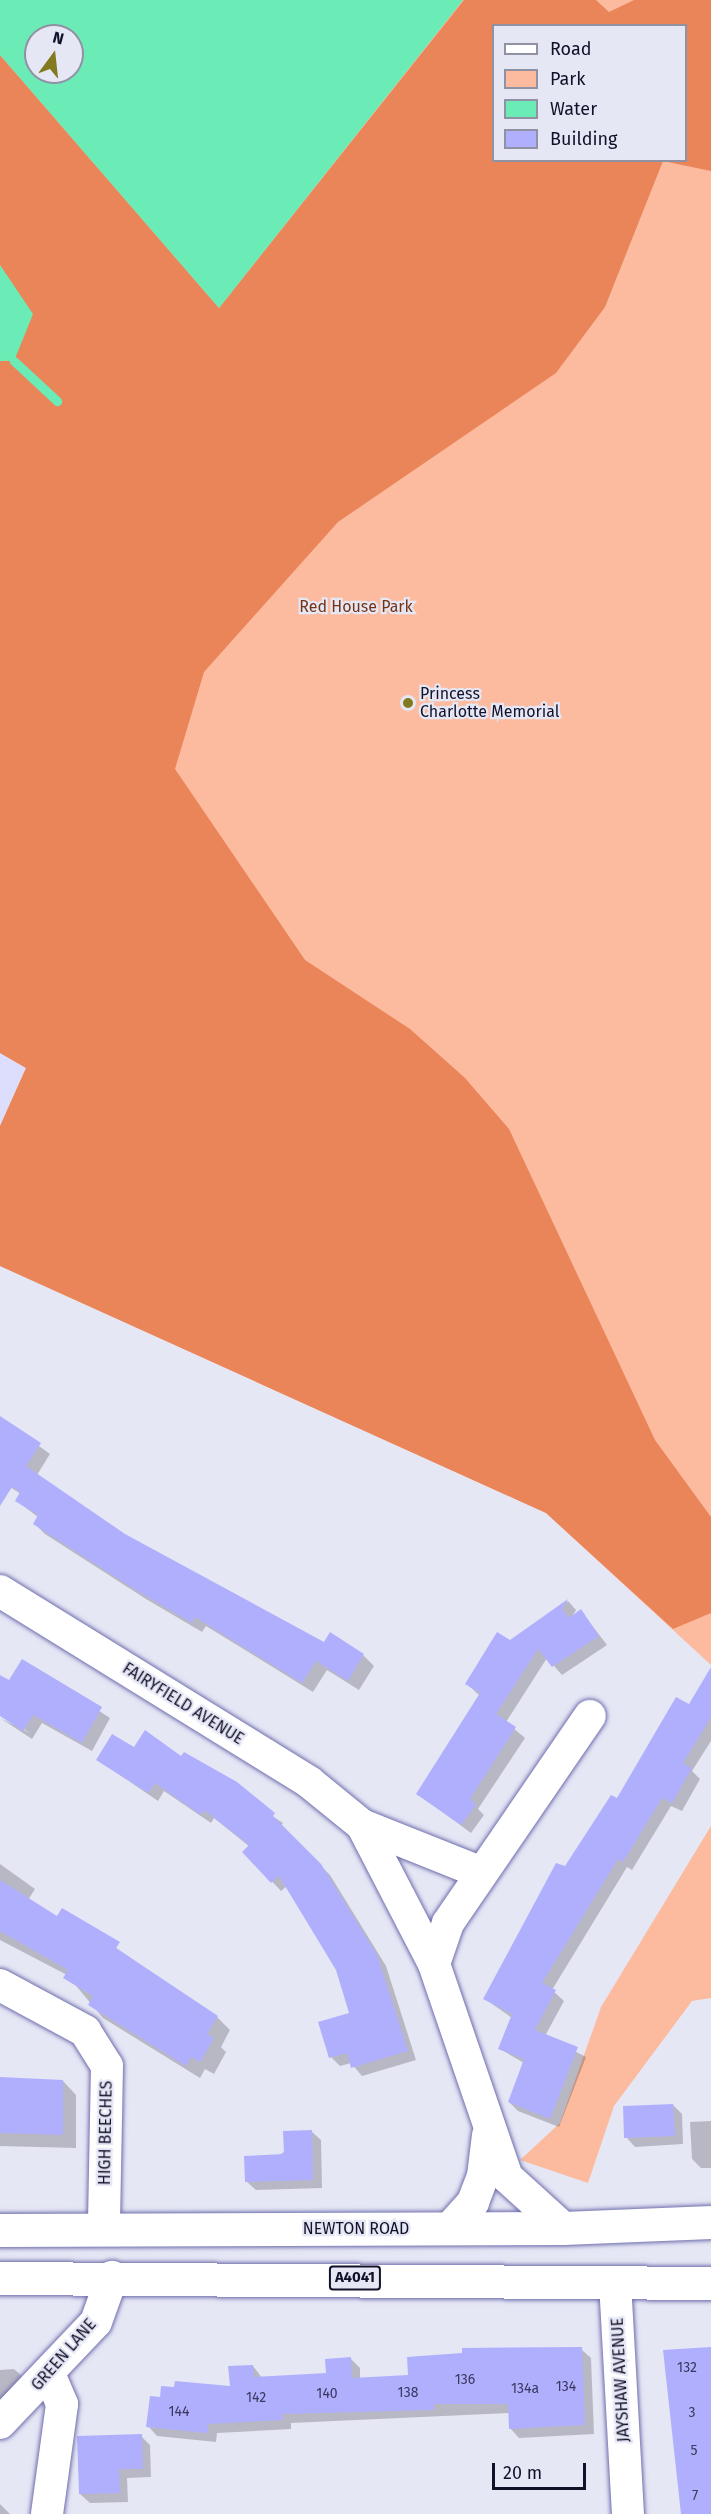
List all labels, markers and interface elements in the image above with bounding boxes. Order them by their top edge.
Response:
north arrow [24,24,84,84]
legend [492,24,687,162]
text: N [51,28,66,49]
text: Road [550,38,592,60]
text: Park [550,68,585,90]
text: Water [550,98,597,120]
text: Building [550,128,617,150]
park label: Red House Park [299,597,413,617]
place label: Princess Charlotte Memorial [420,684,559,722]
marker: Princess Charlotte Memorial [401,696,415,710]
street label: FAIRYFIELD AVENUE [119,1659,247,1749]
street label: HIGH BEECHES [95,2081,117,2185]
street label: NEWTON ROAD [303,2219,409,2239]
road number: A4041 [328,2266,382,2290]
street label: GREEN LANE [28,2315,100,2395]
street label: JAYSHAW AVENUE [608,2317,634,2443]
house number: 132 [677,2360,697,2376]
house number: 136 [455,2372,475,2388]
house number: 134 [556,2379,576,2395]
house number: 134a [511,2381,539,2397]
house number: 138 [398,2385,418,2401]
house number: 140 [316,2386,338,2402]
house number: 142 [246,2390,266,2406]
house number: 144 [169,2404,189,2420]
house number: 3 [689,2405,695,2421]
house number: 5 [690,2443,698,2459]
scale bar [495,2451,590,2489]
text: 20 m [503,2462,542,2484]
house number: 7 [692,2488,698,2504]

